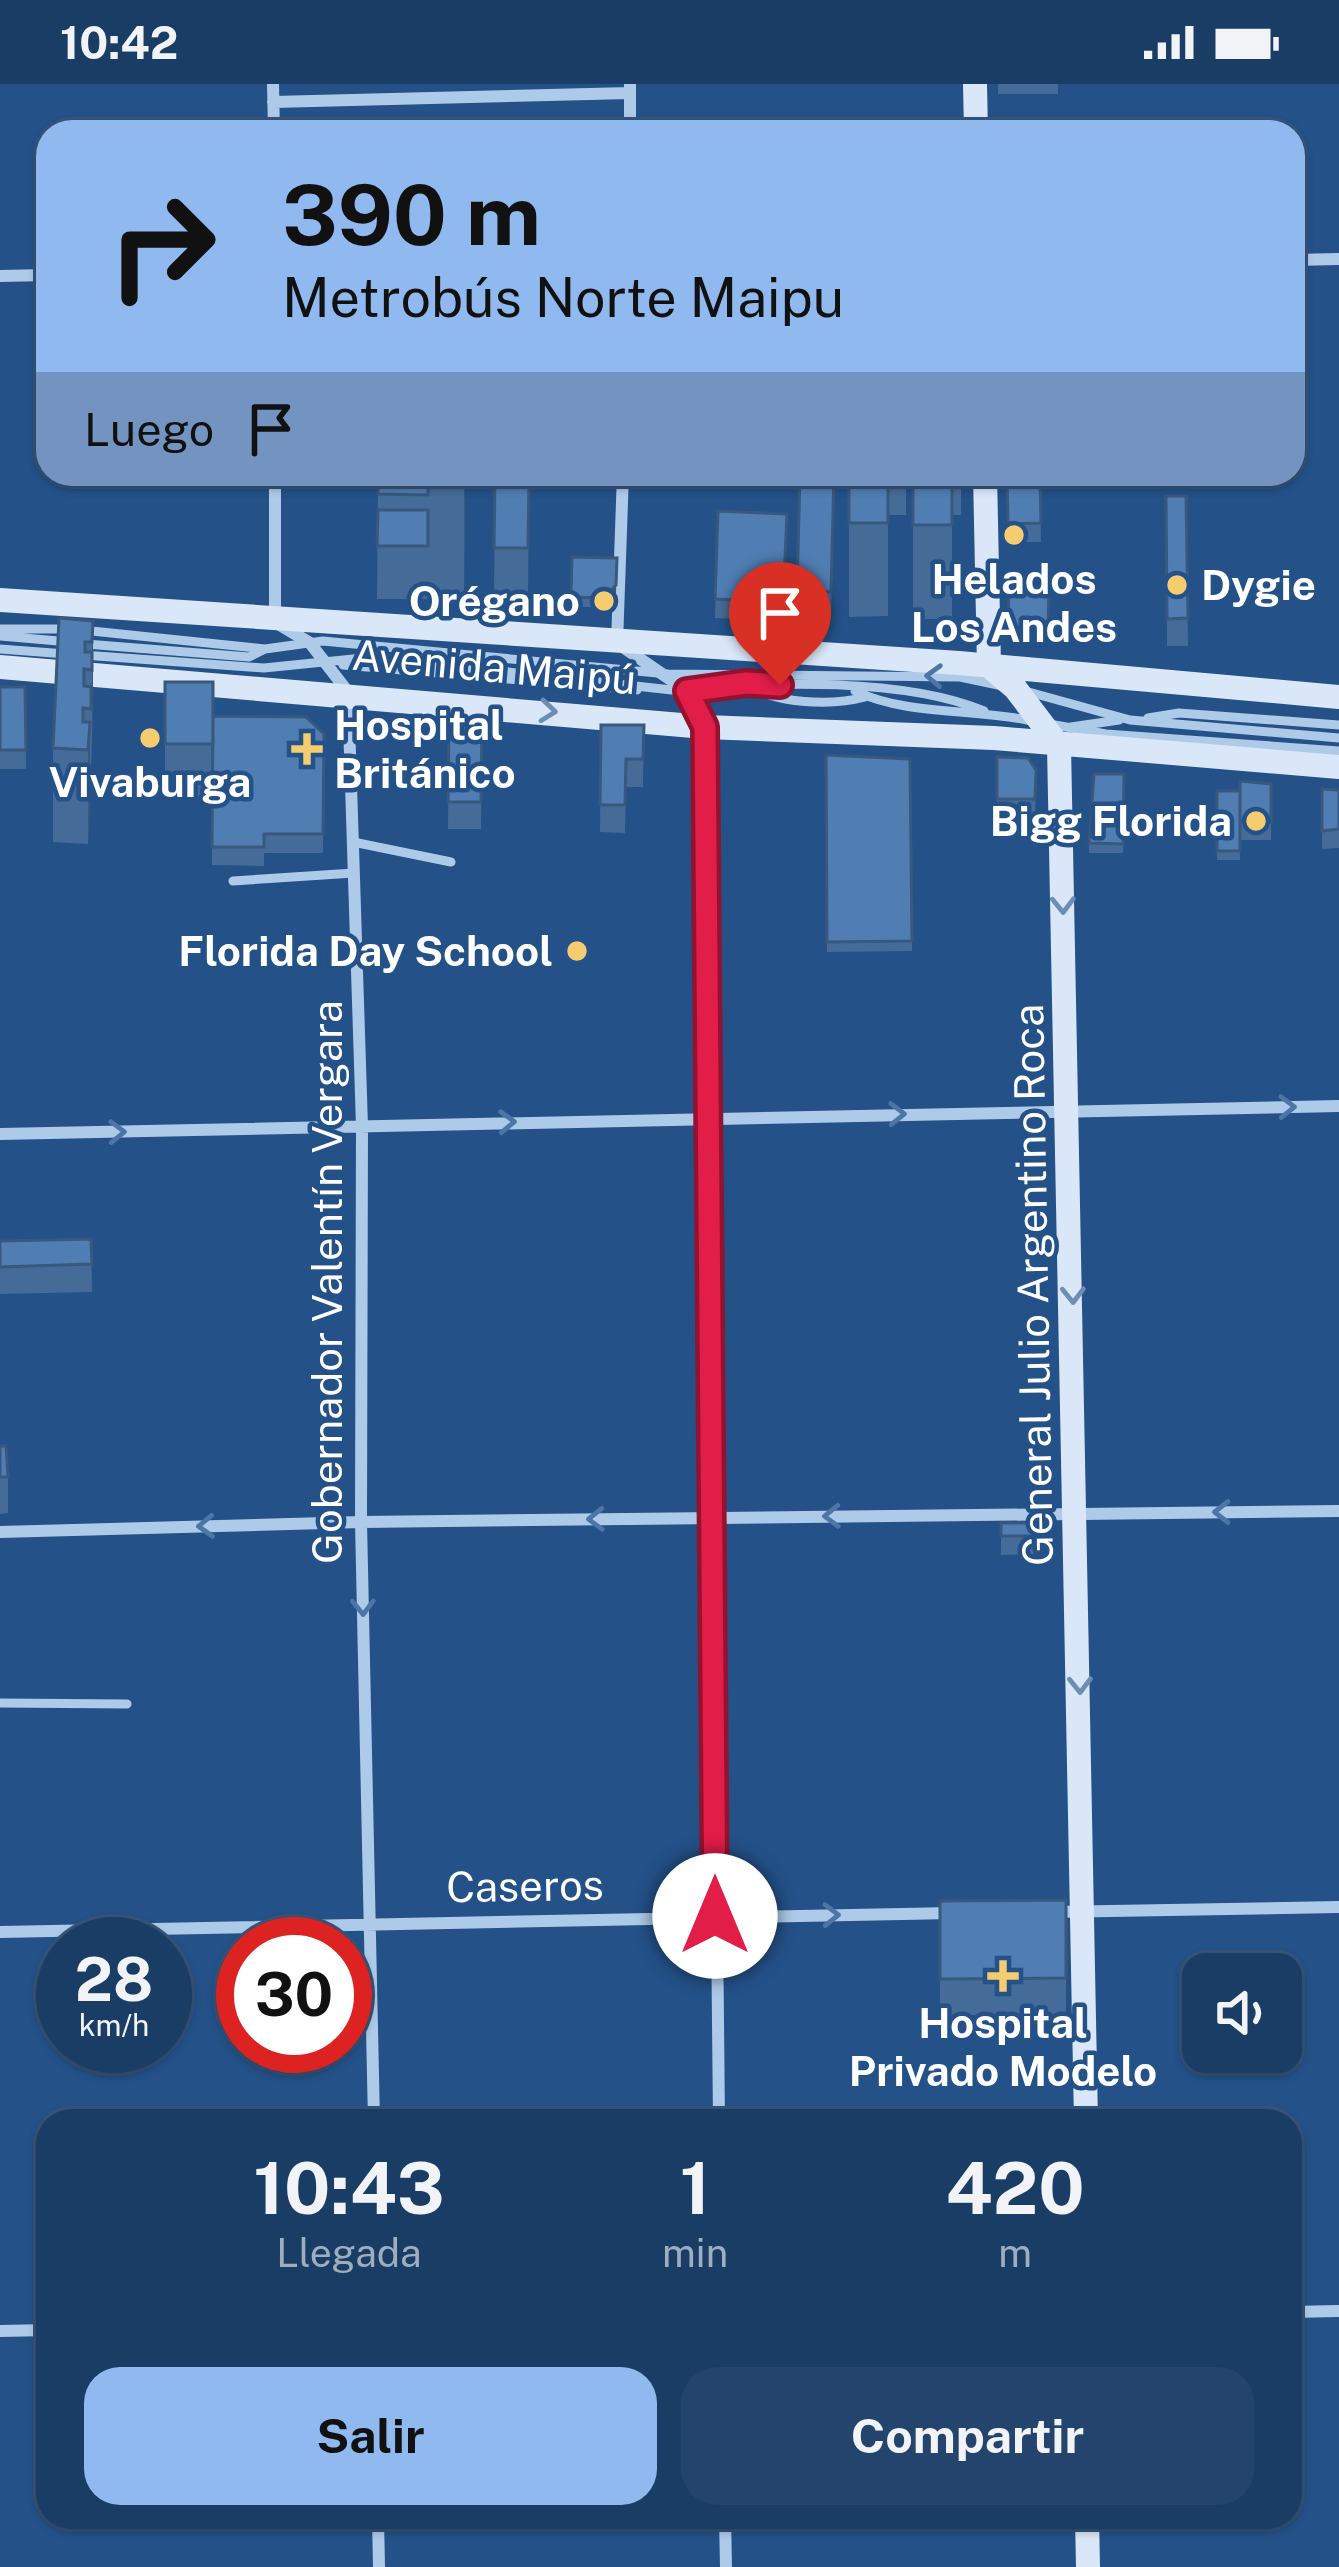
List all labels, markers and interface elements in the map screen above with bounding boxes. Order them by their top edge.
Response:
text: 10:42 [60,16,178,69]
text: 390 m [282,165,541,264]
icon: right [84,168,240,324]
text: Metrobús Norte Maipu [282,266,844,329]
icon: arrive [238,396,304,462]
text: Luego [84,403,214,456]
marker: Helados Los Andes [1001,522,1027,548]
place label: Helados Los Andes [911,554,1117,651]
place label: Dygie [1201,560,1316,609]
pin [729,562,831,685]
marker: Dygie [1164,572,1190,598]
place label: Orégano [409,576,580,625]
icon: arrive [747,580,813,646]
marker: Orégano [591,588,617,614]
street label: Avenida Maipú [350,630,638,703]
one-way arrow [924,664,943,690]
one-way arrow [538,698,558,724]
place label: Hospital Británico [334,700,516,797]
marker: Vivaburga [137,725,163,751]
marker: Hospital Británico [291,733,323,765]
place label: Vivaburga [49,757,251,806]
place label: Bigg Florida [990,796,1232,845]
marker: Bigg Florida [1243,808,1269,834]
one-way arrow [1049,896,1075,915]
place label: Florida Day School [178,926,553,975]
marker: Florida Day School [564,938,590,964]
street label: Gobernador Valentín Vergara [302,1000,351,1564]
street label: General Julio Argentino Roca [1003,1003,1062,1567]
one-way arrow [1278,1094,1297,1120]
one-way arrow [889,1101,907,1127]
one-way arrow [498,1109,517,1135]
one-way arrow [108,1119,127,1145]
one-way arrow [1059,1286,1085,1305]
one-way arrow [1212,1499,1230,1525]
one-way arrow [822,1503,840,1529]
one-way arrow [586,1505,605,1531]
one-way arrow [196,1513,215,1539]
one-way arrow [350,1598,376,1617]
one-way arrow [1067,1676,1093,1695]
position arrow [652,1853,778,1979]
street label: Caseros [446,1860,604,1911]
one-way arrow [823,1902,841,1928]
speed limit sign: 30 [216,1917,372,2073]
text: 28 [75,1944,153,2015]
map controls [1182,1953,1302,2073]
button: sound [1182,1953,1302,2073]
marker: Hospital Privado Modelo [987,1960,1019,1992]
place label: Hospital Privado Modelo [849,1998,1157,2095]
text: km/h [79,2007,149,2043]
text: 10:43 [253,2146,445,2230]
text: 1 [680,2146,710,2230]
text: 420 [945,2146,1085,2230]
text: Llegada [276,2230,422,2276]
text: min [662,2230,728,2276]
text: m [998,2230,1032,2276]
button: Salir [84,2367,657,2505]
button: Compartir [681,2367,1254,2505]

